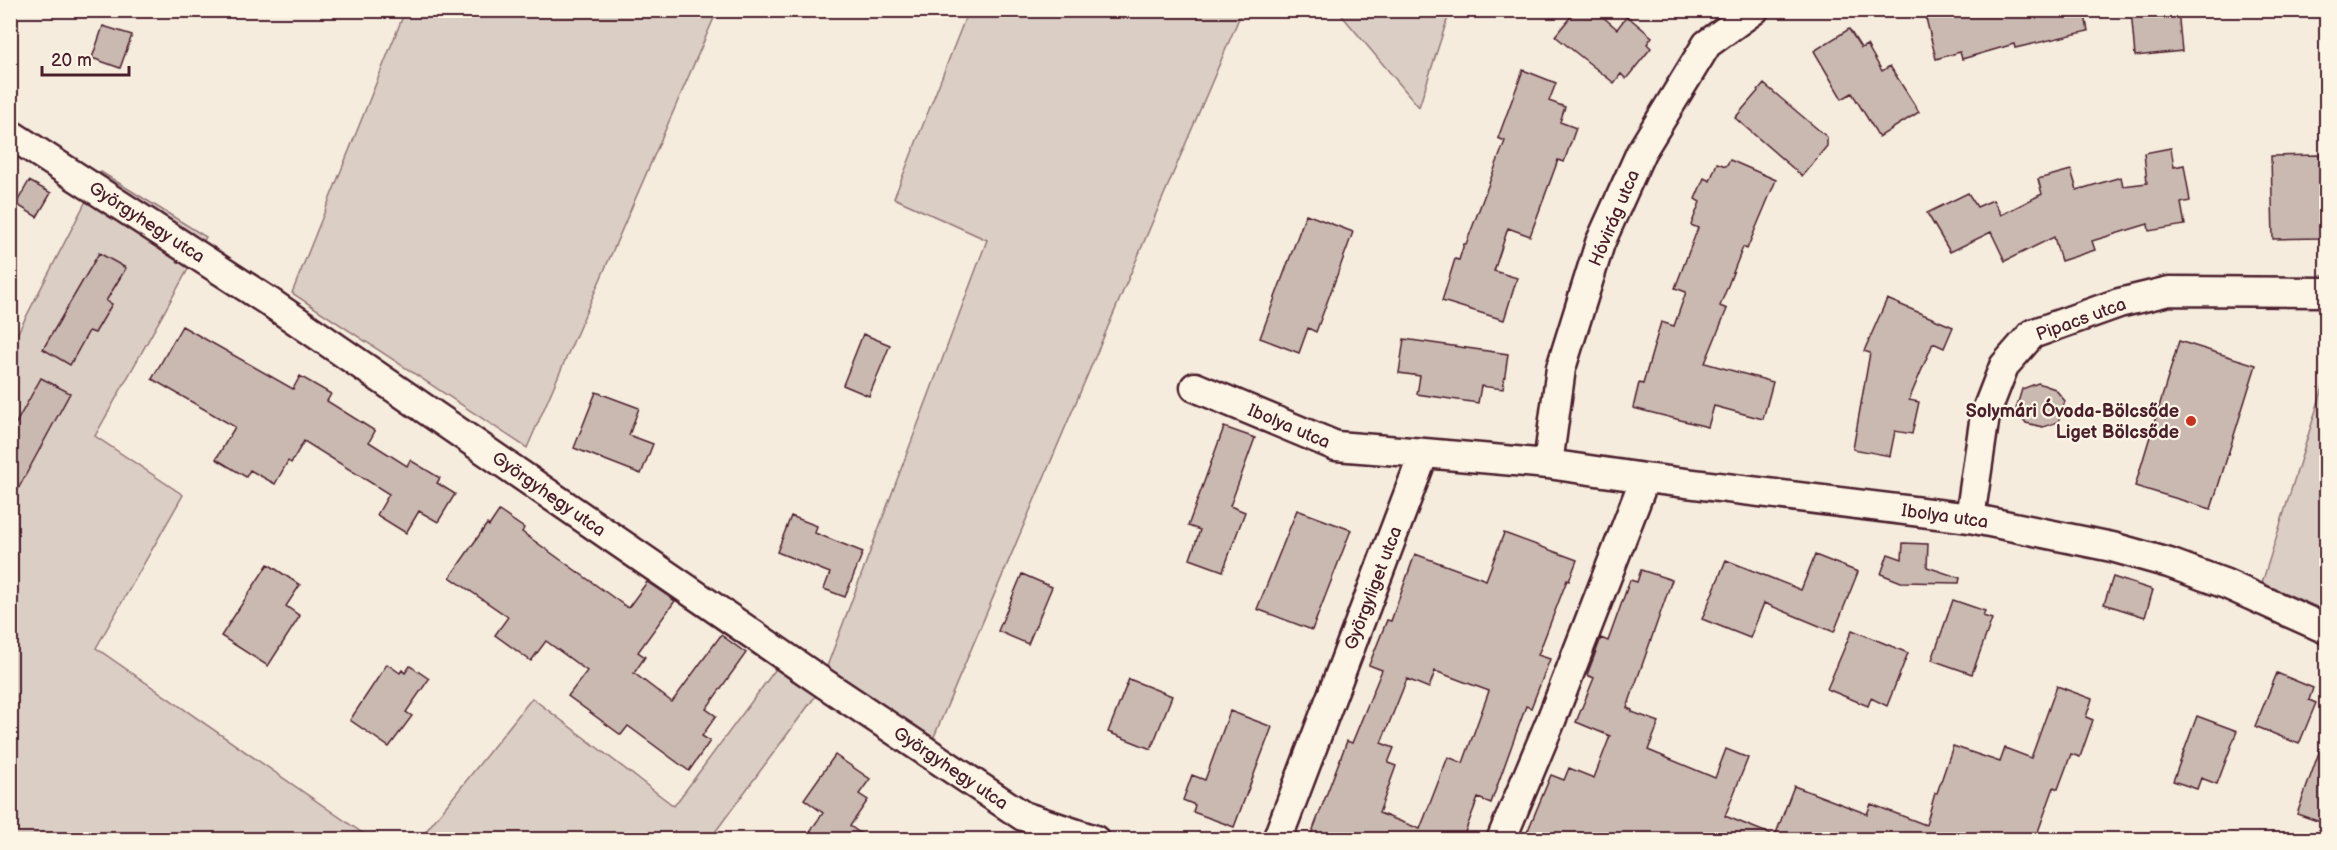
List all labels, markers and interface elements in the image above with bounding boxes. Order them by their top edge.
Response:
scale bar [42,39,129,77]
text: 20 m [51,50,92,71]
street label: Hóvirág utca [1585,167,1644,269]
street label: Györgyhegy utca [85,177,208,268]
street label: Pipacs utca [2033,293,2129,345]
place label: Solymári Óvoda-Bölcsőde Liget Bölcsőde [1966,398,2179,443]
street label: Ibolya utca [1244,400,1333,453]
marker: Solymári Óvoda-Bölcsőde Liget Bölcsőde [2184,414,2198,428]
street label: Györgyhegy utca [488,448,609,541]
street label: Ibolya utca [1900,500,1990,533]
street label: Györgyliget utca [1340,524,1407,653]
street label: Györgyhegy utca [889,722,1012,814]

